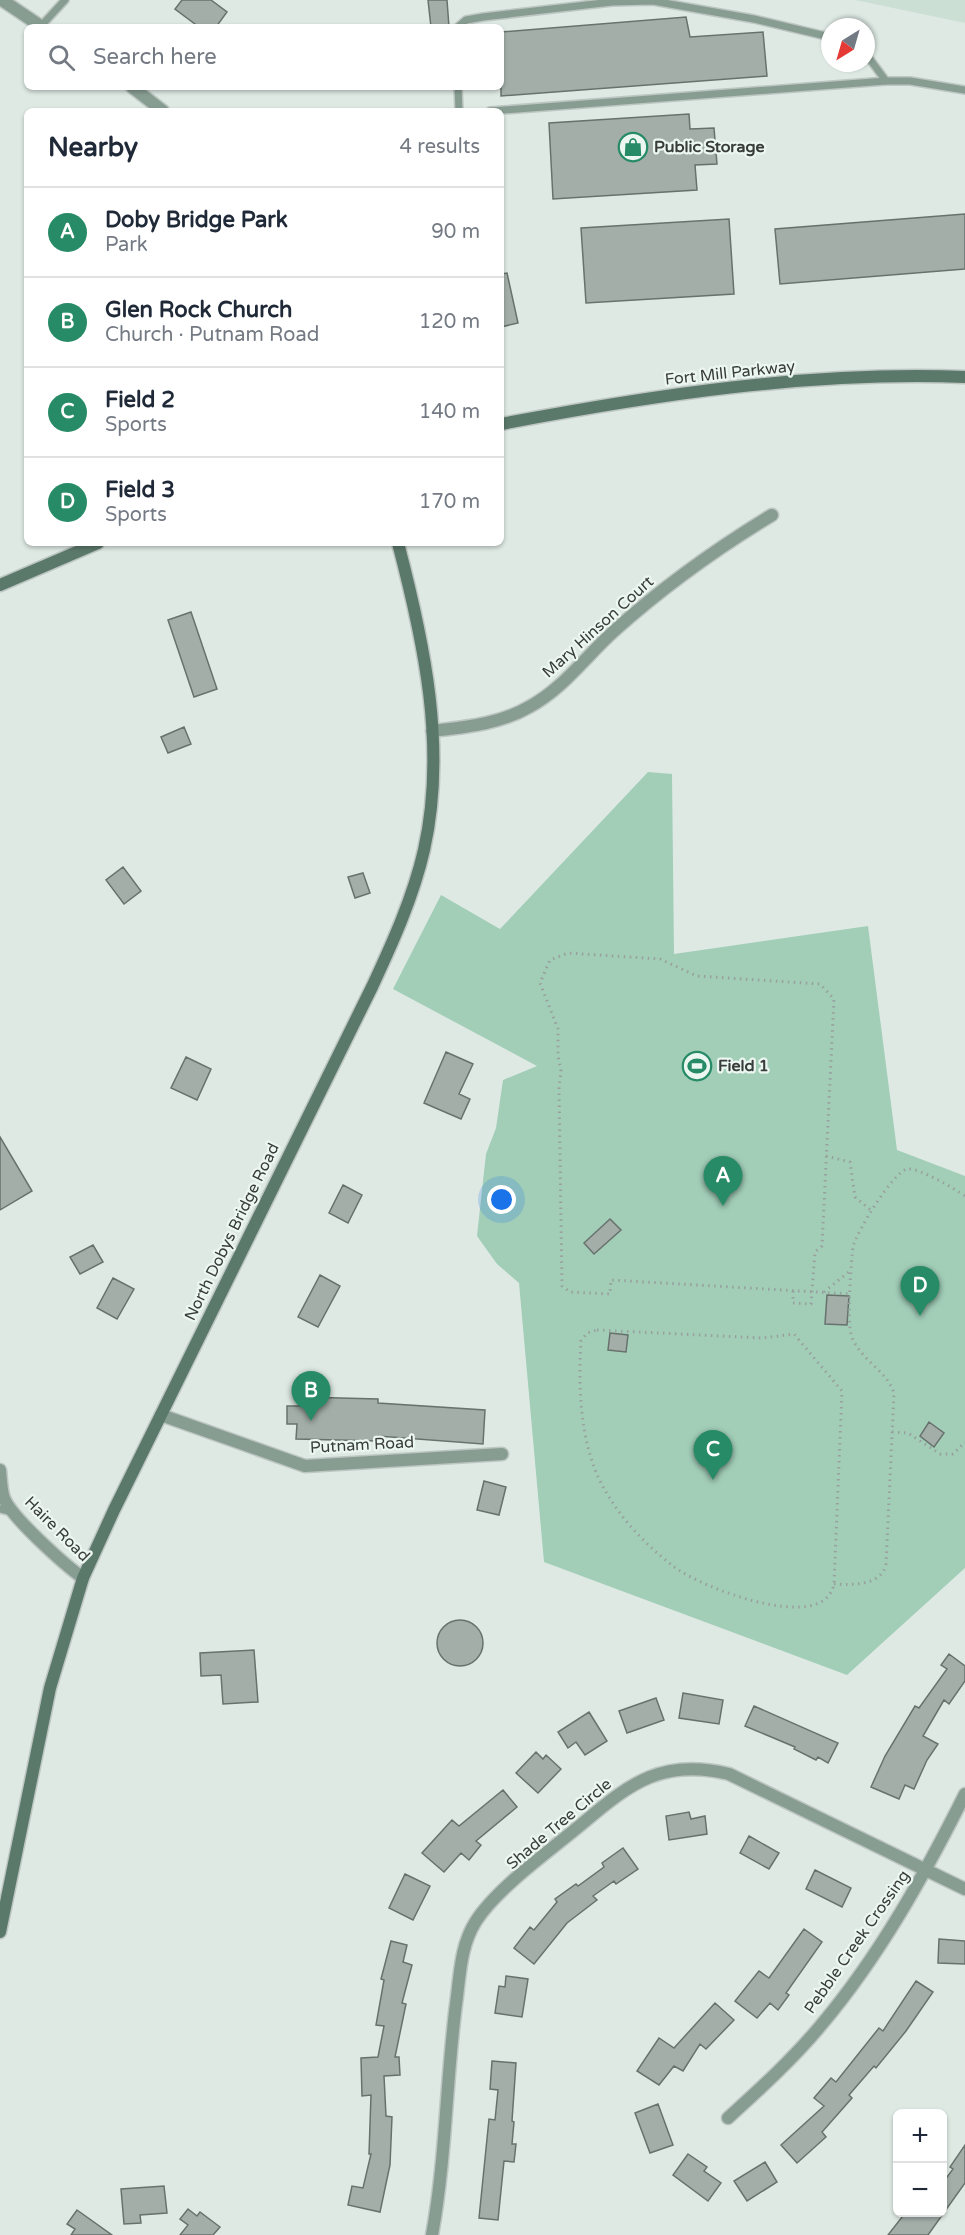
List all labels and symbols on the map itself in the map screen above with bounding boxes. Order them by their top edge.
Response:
north arrow [821,18,875,72]
shop icon: Public Storage [617,131,649,163]
place label: Public Storage [654,137,765,157]
street label: Fort Mill Parkway [664,356,796,390]
street label: Mary Hinson Court [538,572,658,682]
sports icon: Field 1 [681,1050,713,1082]
place label: Field 1 [718,1056,769,1076]
street label: North Dobys Bridge Road [180,1140,284,1324]
pin: A [704,1156,742,1206]
your location [487,1185,516,1214]
pin: D [900,1266,940,1316]
pin: B [292,1372,330,1421]
pin: C [694,1430,732,1480]
street label: Putnam Road [309,1432,415,1458]
street label: Haire Road [20,1492,94,1566]
street label: Shade Tree Circle [502,1774,616,1874]
street label: Pebble Creek Crossing [800,1866,914,2018]

